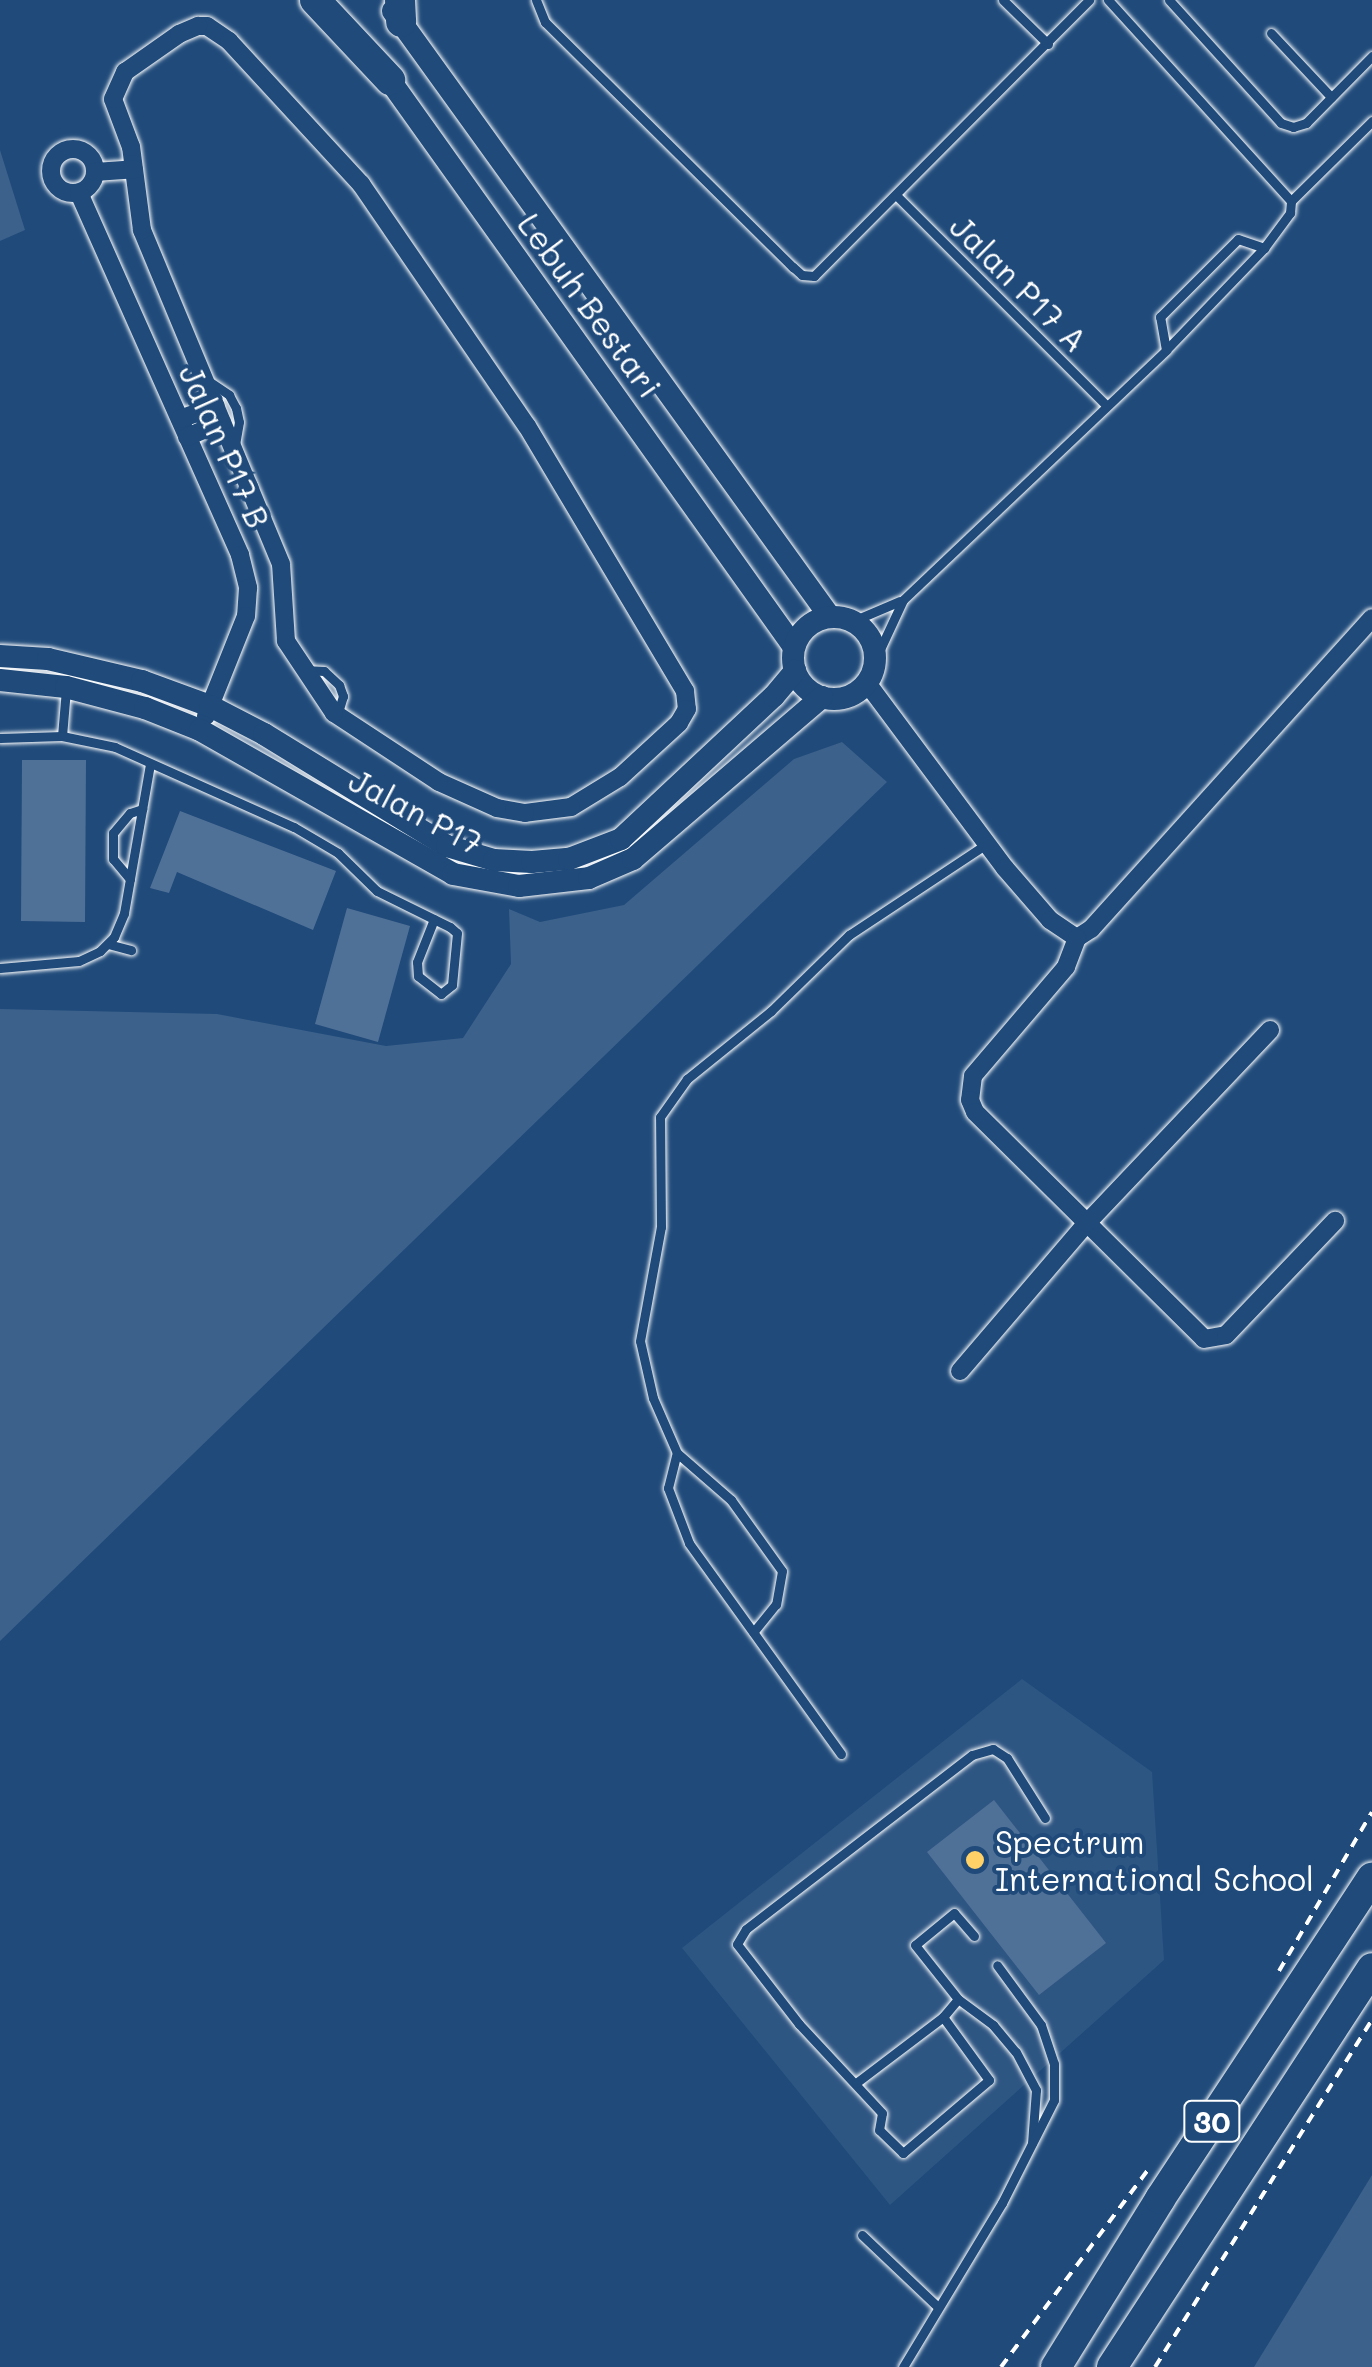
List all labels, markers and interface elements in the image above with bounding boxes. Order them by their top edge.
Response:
street label: Lebuh Bestari [510,206,670,404]
street label: Jalan P17 A [943,207,1095,359]
street label: Jalan P17 B [172,358,278,534]
street label: Jalan P17 [343,760,489,862]
place label: Spectrum International School [995,1823,1314,1898]
marker: Spectrum International School [964,1849,986,1871]
road number: 30 [1182,2096,1242,2146]

